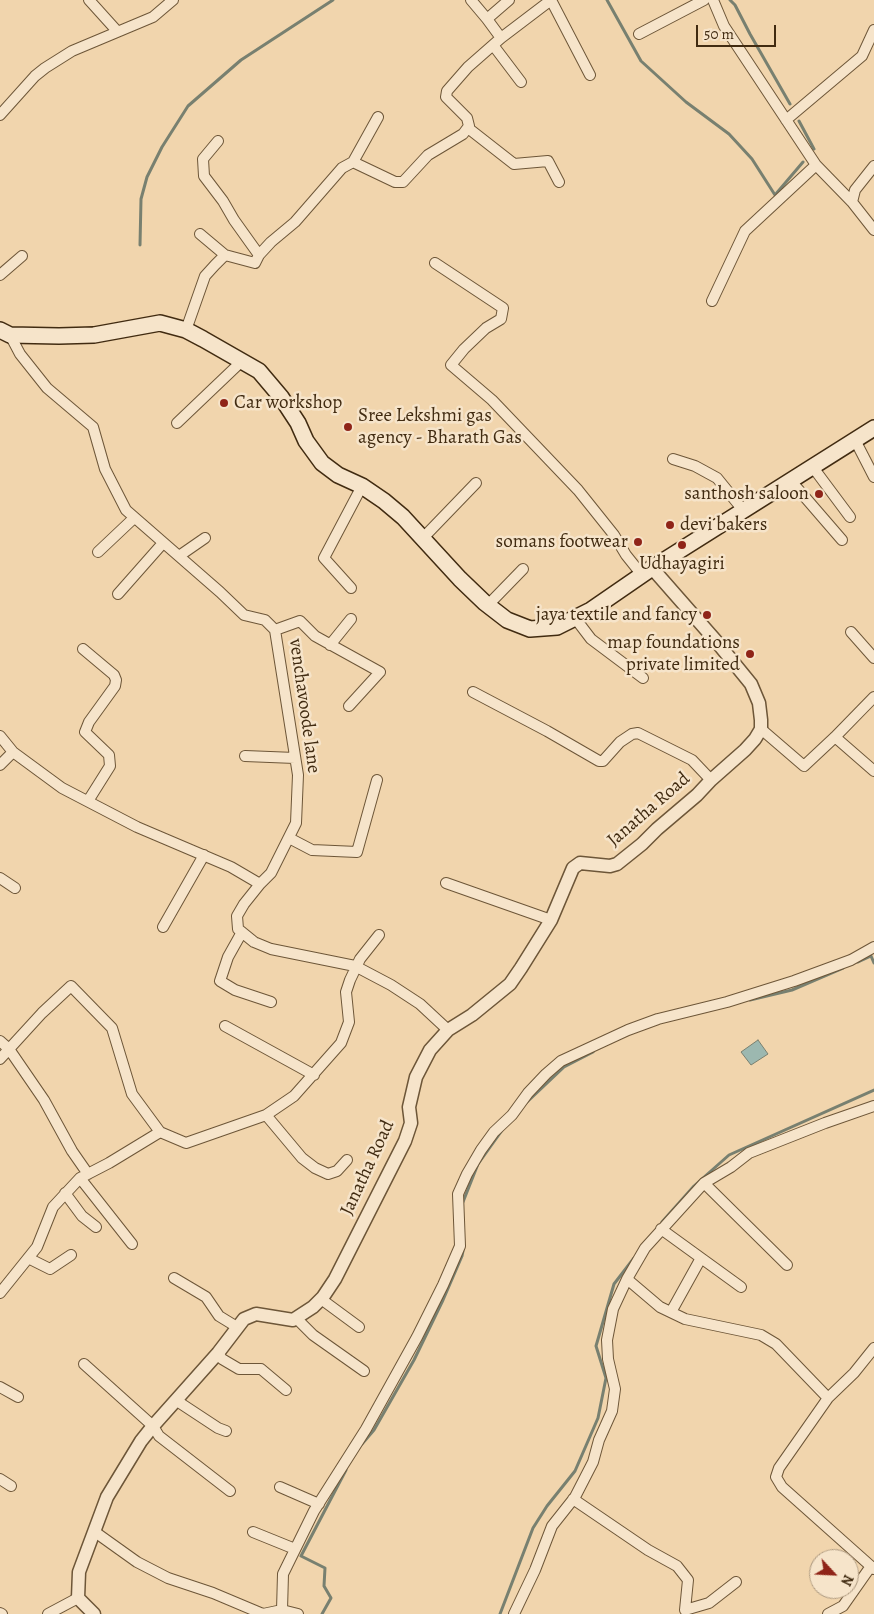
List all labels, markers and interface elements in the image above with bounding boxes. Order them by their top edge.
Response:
scale bar [699,15,779,47]
text: 50 m [704,24,734,44]
place label: Car workshop [234,392,342,414]
marker: Car workshop [218,397,230,409]
place label: Sree Lekshmi gas agency - Bharath Gas [358,405,522,449]
marker: Sree Lekshmi gas agency - Bharath Gas [342,421,354,433]
place label: santhosh saloon [684,483,809,505]
marker: santhosh saloon [813,488,825,500]
place label: devi bakers [680,514,767,536]
marker: devi bakers [664,519,676,531]
place label: somans footwear [496,531,628,553]
marker: somans footwear [632,536,644,548]
marker: Udhayagiri [676,539,688,551]
place label: Udhayagiri [639,553,725,575]
place label: jaya textile and fancy [536,604,697,626]
marker: jaya textile and fancy [701,609,713,621]
place label: map foundations private limited [607,632,740,676]
street label: venchavoode lane [283,637,325,775]
marker: map foundations private limited [744,648,756,660]
street label: Janatha Road [603,768,695,852]
street label: Janatha Road [336,1117,400,1219]
north arrow [809,1549,859,1599]
text: N [836,1571,858,1589]

